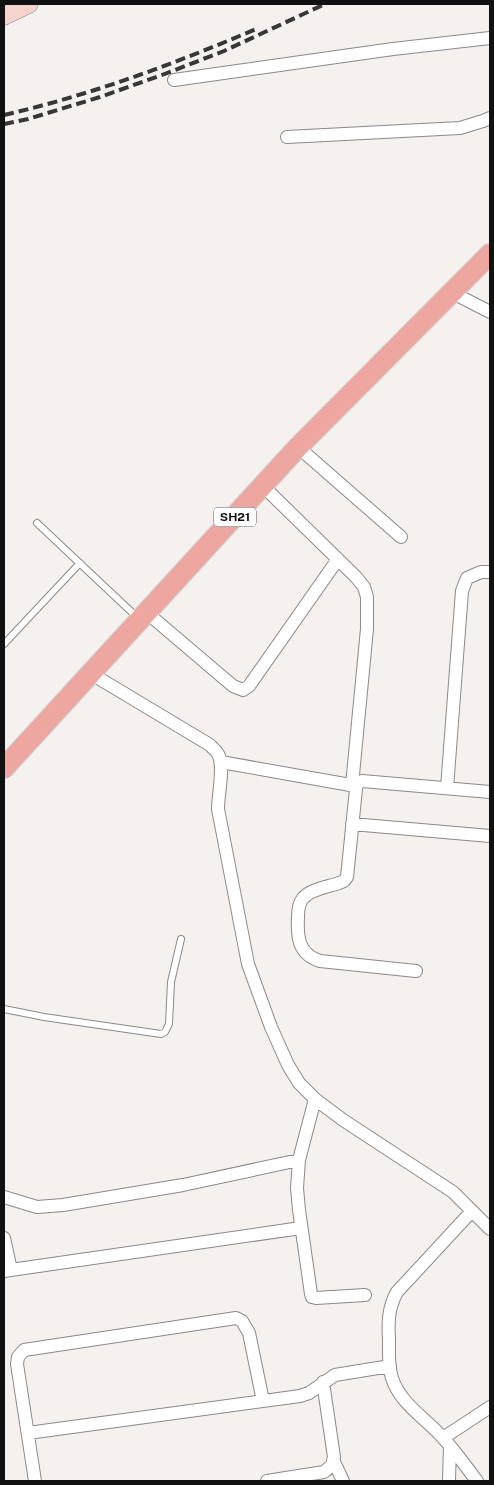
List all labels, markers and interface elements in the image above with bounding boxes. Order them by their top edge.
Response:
road number: SH21 [214,508,256,526]

